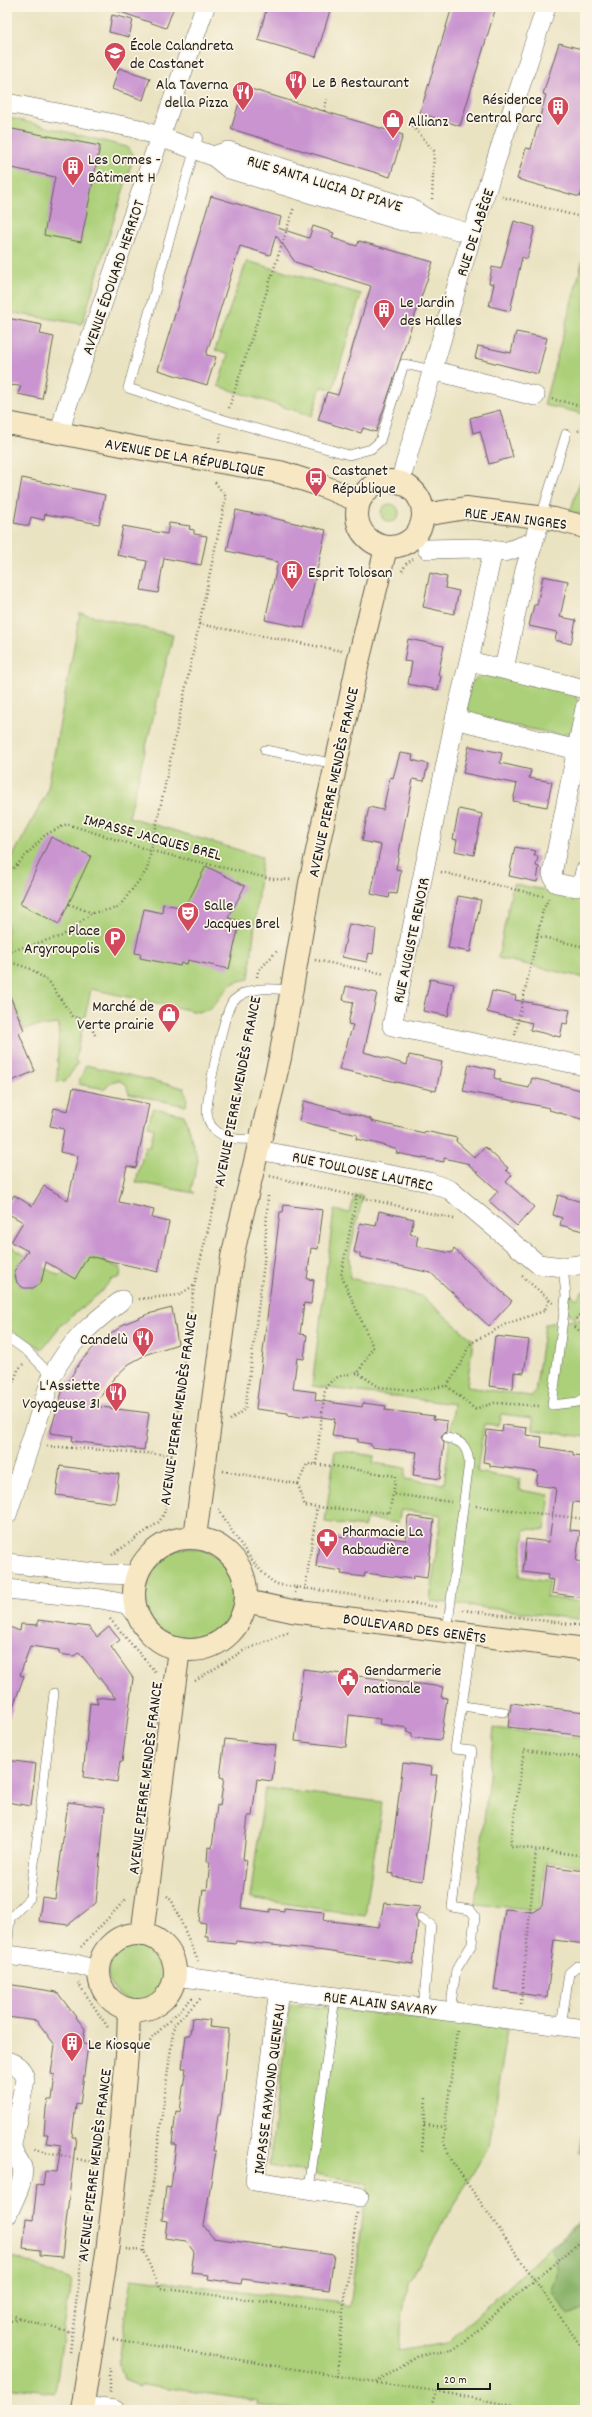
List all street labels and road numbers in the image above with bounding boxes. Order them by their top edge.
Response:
street label: RUE SANTA LUCIA DI PIAVE [244,150,405,219]
street label: RUE DE LABÈGE [451,185,502,280]
street label: AVENUE ÉDOUARD HERRIOT [77,197,152,358]
street label: AVENUE DE LA RÉPUBLIQUE [103,433,267,484]
street label: RUE JEAN INGRES [463,502,568,537]
street label: AVENUE PIERRE MENDÈS FRANCE [303,685,366,880]
street label: IMPASSE JACQUES BREL [81,809,224,868]
street label: RUE AUGUSTE RENOIR [388,875,437,1005]
street label: AVENUE PIERRE MENDÈS FRANCE [209,993,268,1189]
street label: RUE TOULOUSE LAUTREC [290,1146,435,1199]
street label: AVENUE PIERRE MENDÈS FRANCE [155,1311,204,1507]
street label: BOULEVARD DES GENÊTS [341,1608,488,1651]
street label: AVENUE PIERRE MENDÈS FRANCE [123,1680,170,1876]
street label: RUE ALAIN SAVARY [322,1986,438,2023]
street label: IMPASSE RAYMOND QUENEAU [249,2003,292,2176]
street label: AVENUE PIERRE MENDÈS FRANCE [72,2067,119,2263]

